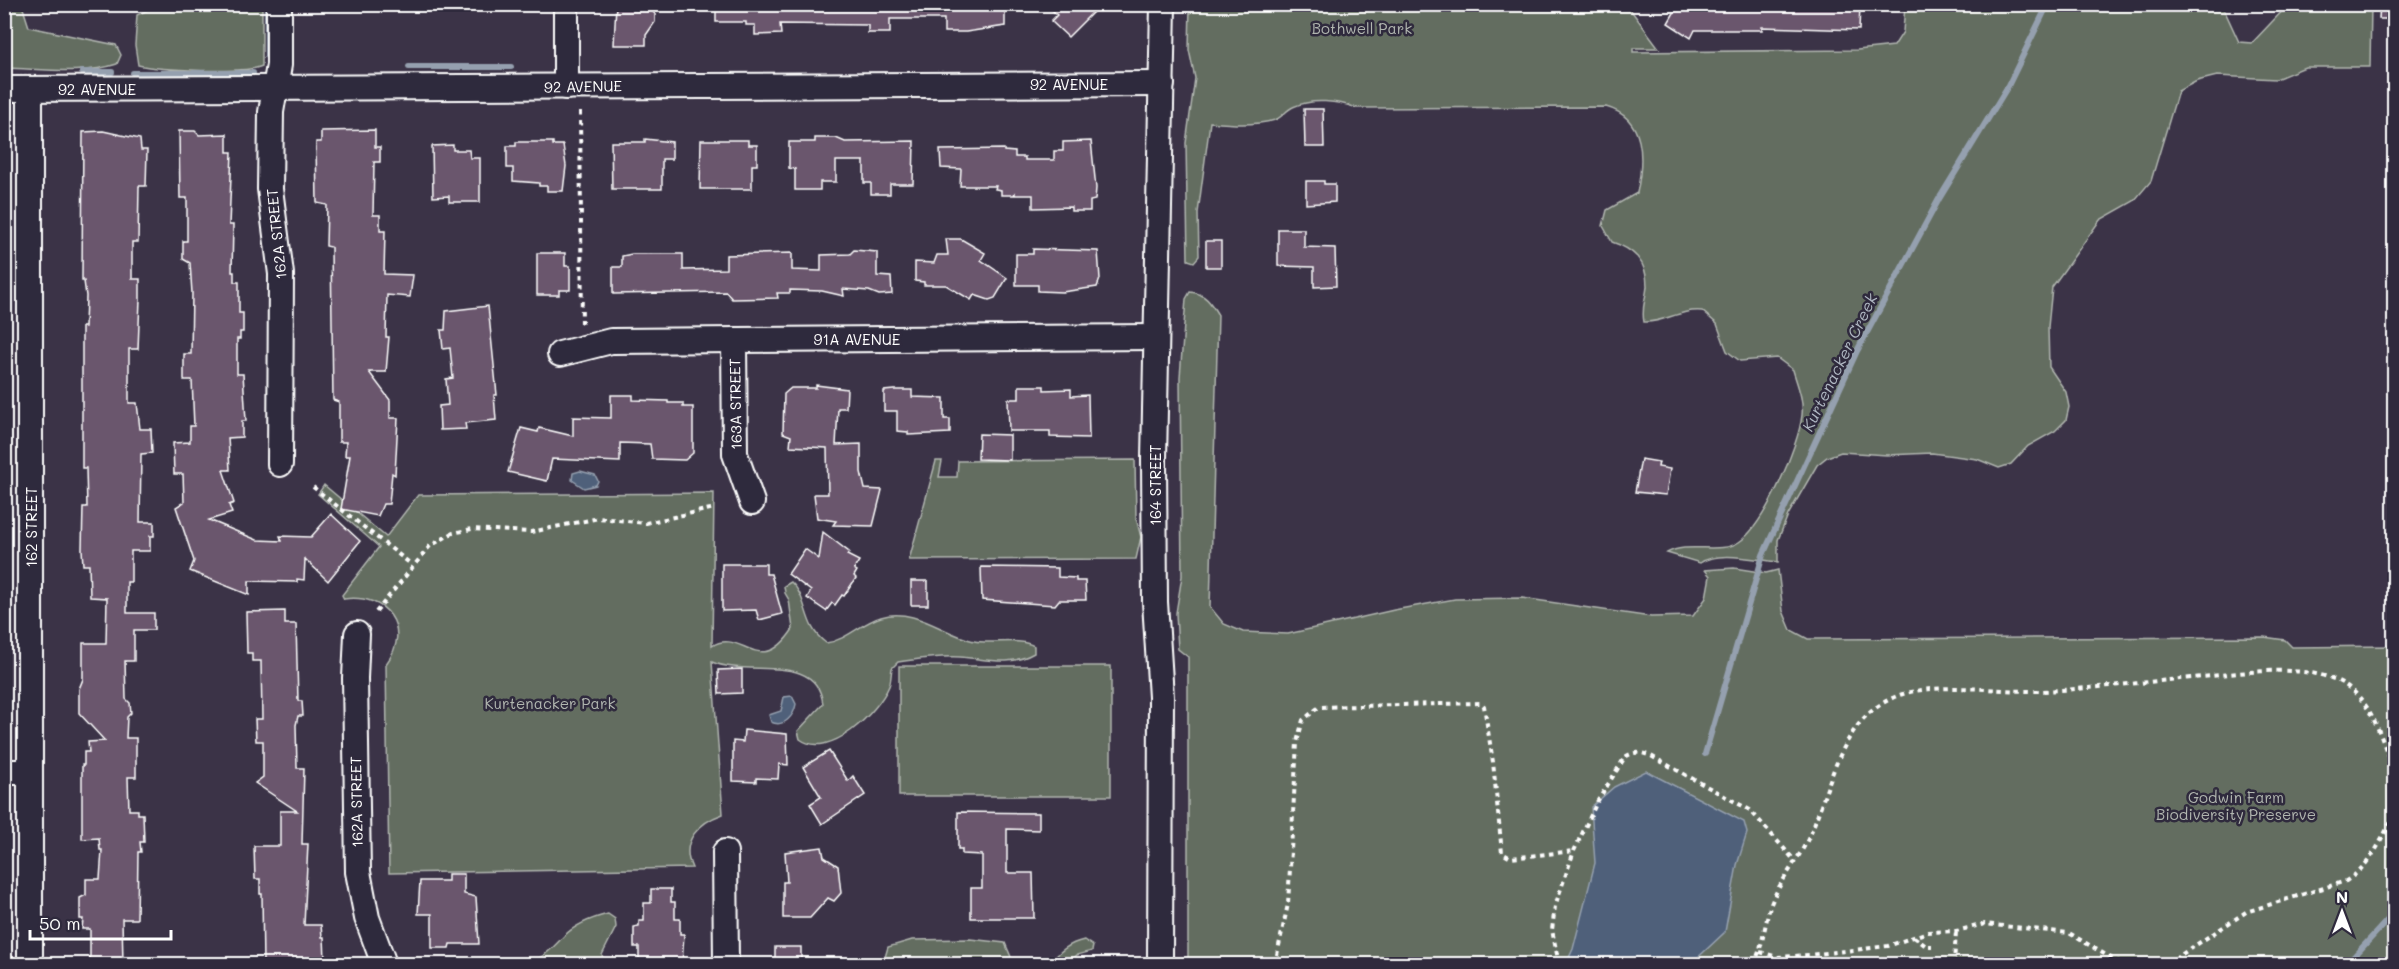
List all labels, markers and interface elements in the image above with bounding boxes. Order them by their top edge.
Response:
park label: Bothwell Park [1312,18,1412,38]
street label: 92 AVENUE [1030,74,1108,94]
street label: 92 AVENUE [544,75,623,97]
street label: 92 AVENUE [58,79,136,99]
street label: 162A STREET [261,188,291,280]
water label: Kurtenacker Creek [1796,289,1882,434]
street label: 91A AVENUE [814,329,901,349]
street label: 163A STREET [724,358,746,450]
street label: 164 STREET [1145,444,1165,526]
street label: 162 STREET [21,487,41,567]
park label: Kurtenacker Park [485,693,615,713]
street label: 162A STREET [345,756,367,848]
park label: Godwin Farm Biodiversity Preserve [2156,787,2316,824]
north arrow [2312,882,2372,942]
text: N [2336,886,2348,907]
scale bar [30,903,171,941]
text: 50 m [39,911,81,935]

